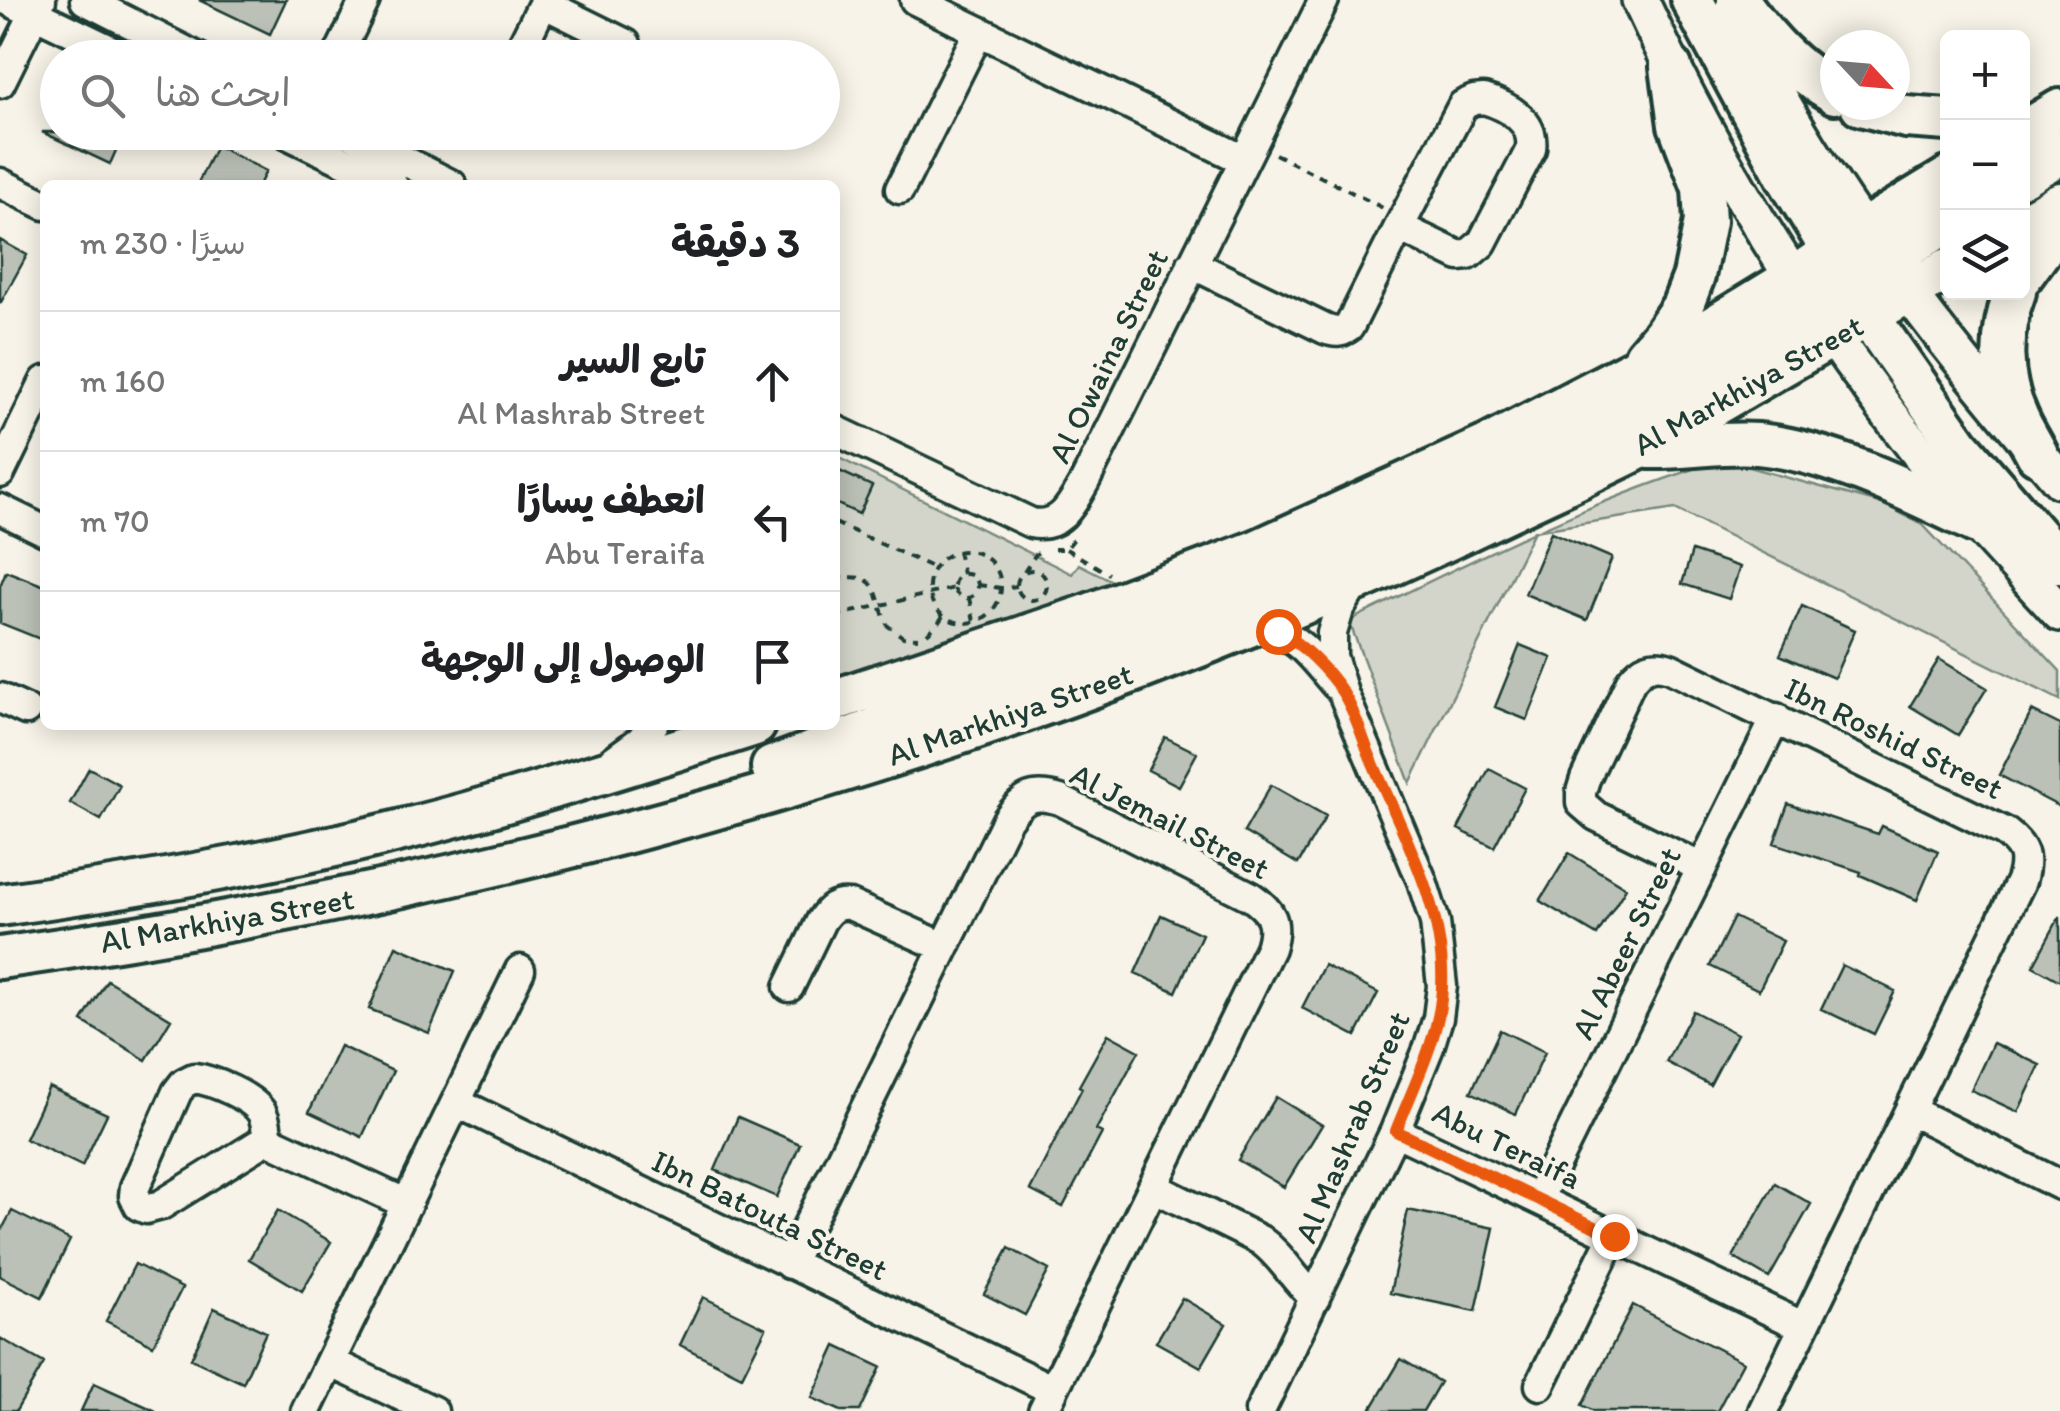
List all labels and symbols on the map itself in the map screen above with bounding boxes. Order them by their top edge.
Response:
north arrow [1820,30,1910,120]
street label: Al Owaina Street [1040,243,1176,469]
street label: Al Markhiya Street [1627,306,1869,464]
route start [1256,609,1302,655]
street label: Al Markhiya Street [883,654,1137,774]
street label: Ibn Roshid Street [1779,669,2009,807]
street label: Al Jemail Street [1064,755,1276,887]
street label: Al Abeer Street [1563,841,1689,1045]
street label: Al Markhiya Street [97,879,357,961]
street label: Al Mashrab Street [1286,1006,1418,1248]
street label: Abu Teraifa [1427,1093,1587,1197]
street label: Ibn Batouta Street [646,1141,894,1289]
route end [1592,1214,1638,1260]

